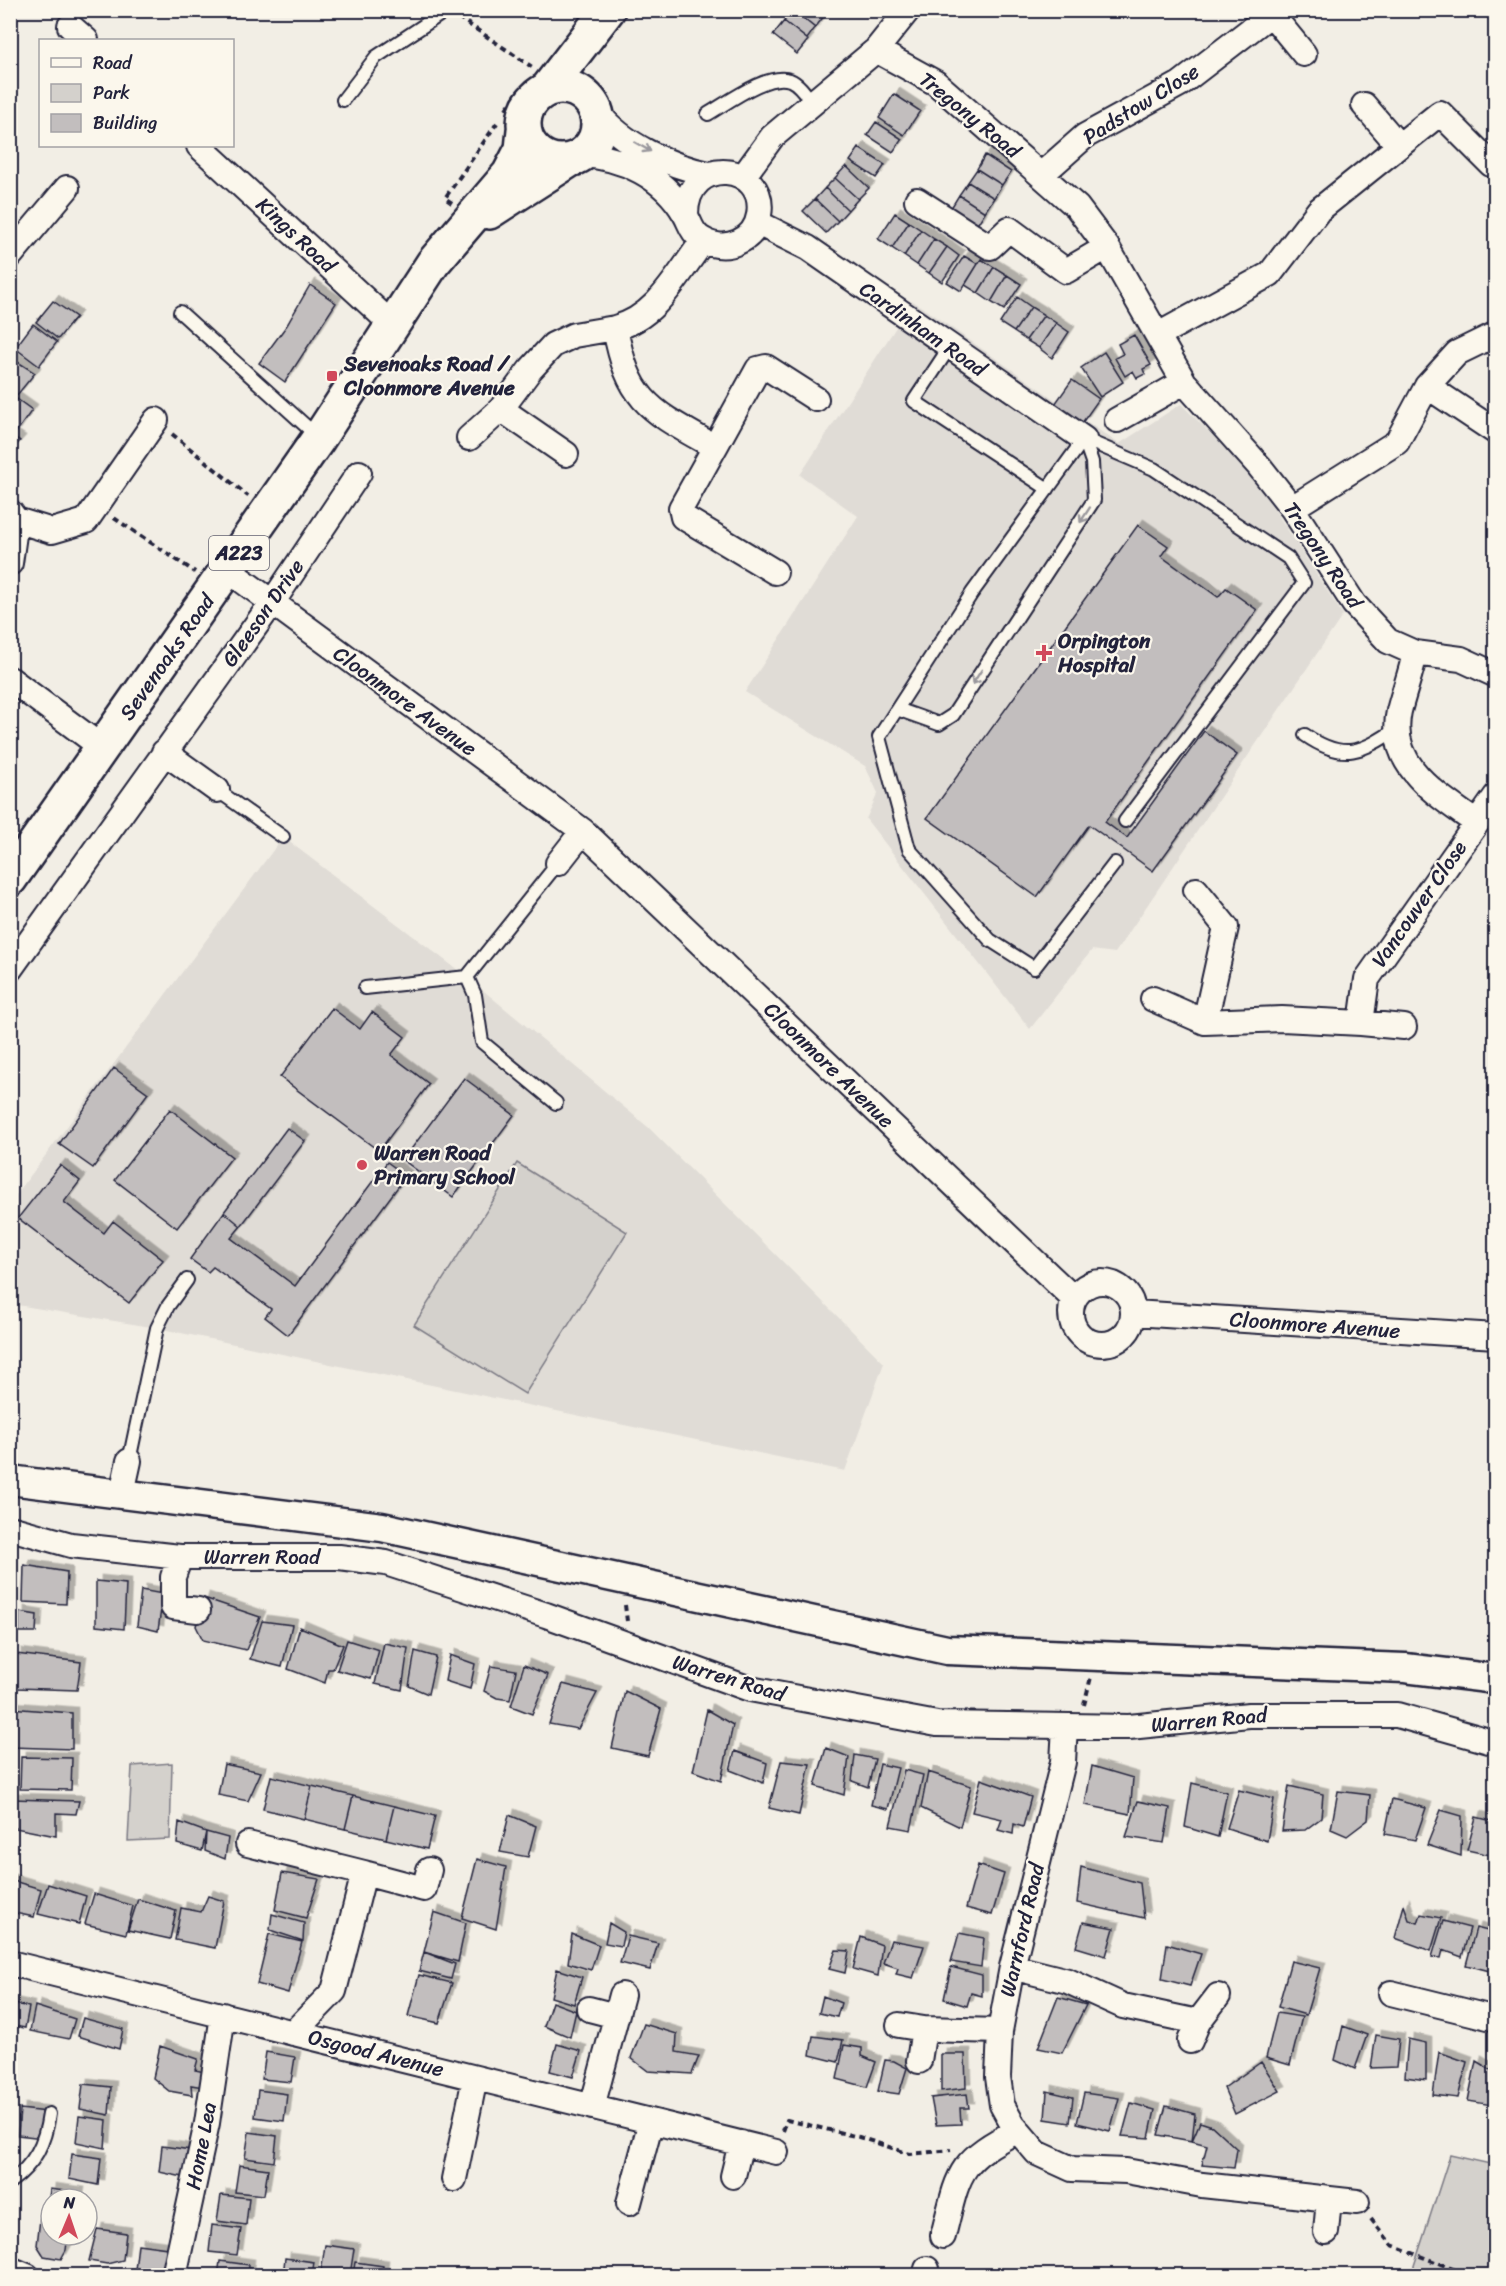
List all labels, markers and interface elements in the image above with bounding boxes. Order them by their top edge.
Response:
legend [39,39,234,147]
text: Road [93,47,133,79]
street label: Padstow Close [1075,53,1207,155]
street label: Tregony Road [910,62,1031,170]
text: Park [93,77,130,109]
text: Building [93,107,157,139]
one-way arrow [634,142,651,154]
street label: Kings Road [247,187,347,284]
street label: Cardinham Road [851,271,996,388]
place label: Sevenoaks Road / Cloonmore Avenue [343,345,515,407]
marker: Sevenoaks Road / Cloonmore Avenue [325,369,339,383]
street label: Tregony Road [1273,493,1374,618]
one-way arrow [1079,506,1091,522]
road number: A223 [209,536,269,570]
street label: Gleeson Drive [212,551,315,675]
street label: Sevenoaks Road [109,584,226,729]
place label: Orpington Hospital [1057,622,1151,684]
street label: Cloonmore Avenue [325,635,485,767]
marker: Orpington Hospital [1035,644,1053,662]
one-way arrow [971,669,984,686]
street label: Vancouver Close [1361,832,1477,976]
street label: Cloonmore Avenue [754,992,904,1138]
place label: Warren Road Primary School [374,1134,516,1196]
marker: Warren Road Primary School [355,1158,369,1172]
street label: Cloonmore Avenue [1228,1300,1402,1350]
street label: Warren Road [204,1538,322,1576]
street label: Warren Road [668,1643,792,1714]
street label: Warren Road [1149,1696,1271,1744]
street label: Warnford Road [988,1857,1056,2001]
street label: Osgood Avenue [304,2018,448,2088]
street label: Home Lea [174,2099,228,2193]
north arrow [39,2187,99,2247]
text: N [62,2188,76,2217]

